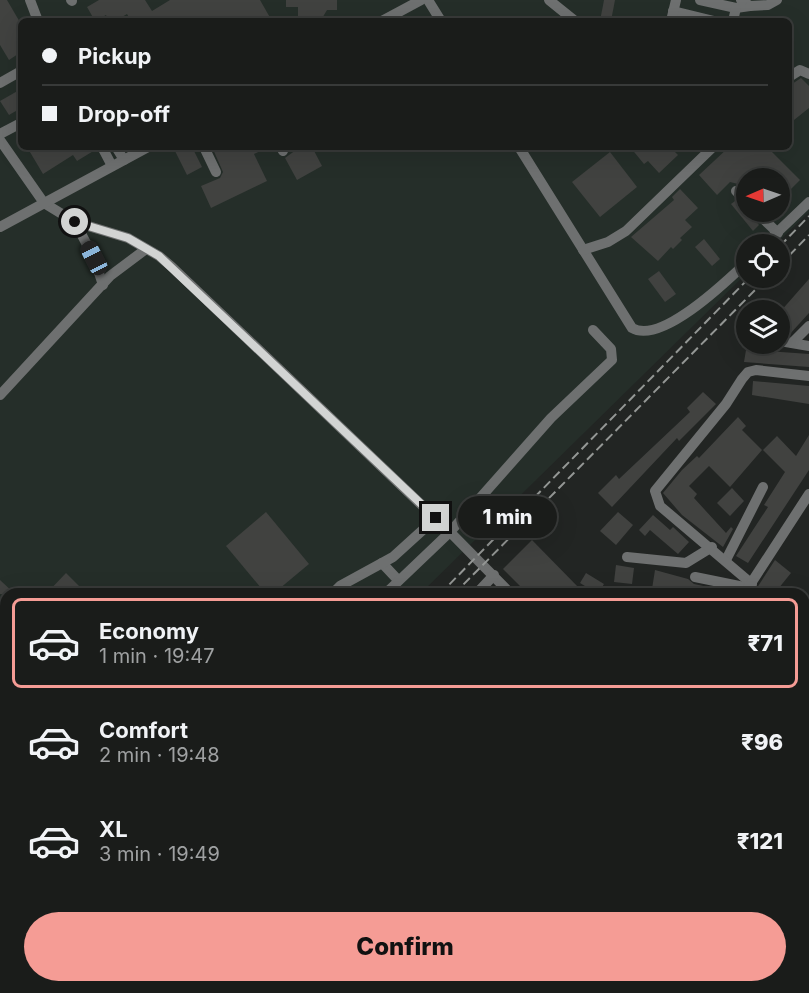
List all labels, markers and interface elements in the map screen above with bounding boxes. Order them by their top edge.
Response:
text: Pickup [78,43,152,69]
text: Drop-off [78,101,170,127]
north arrow [736,168,790,222]
map controls [736,168,790,354]
route start [61,208,88,235]
button: locate [736,234,790,288]
car [78,238,110,278]
button: layers [736,300,790,354]
callout: 1 min [457,497,556,539]
route end [422,504,449,531]
text: 1 min [482,505,533,529]
icon: car [27,616,81,670]
text: Economy [99,618,199,644]
text: ₹71 [748,630,783,656]
text: 1 min · 19:47 [99,644,215,668]
icon: car [27,715,81,769]
text: Comfort [99,717,188,743]
text: ₹96 [741,729,783,755]
text: 2 min · 19:48 [99,743,220,767]
icon: car [27,814,81,868]
text: XL [99,816,128,842]
text: ₹121 [737,828,783,854]
text: 3 min · 19:49 [99,842,220,866]
button: Confirm [24,912,786,981]

